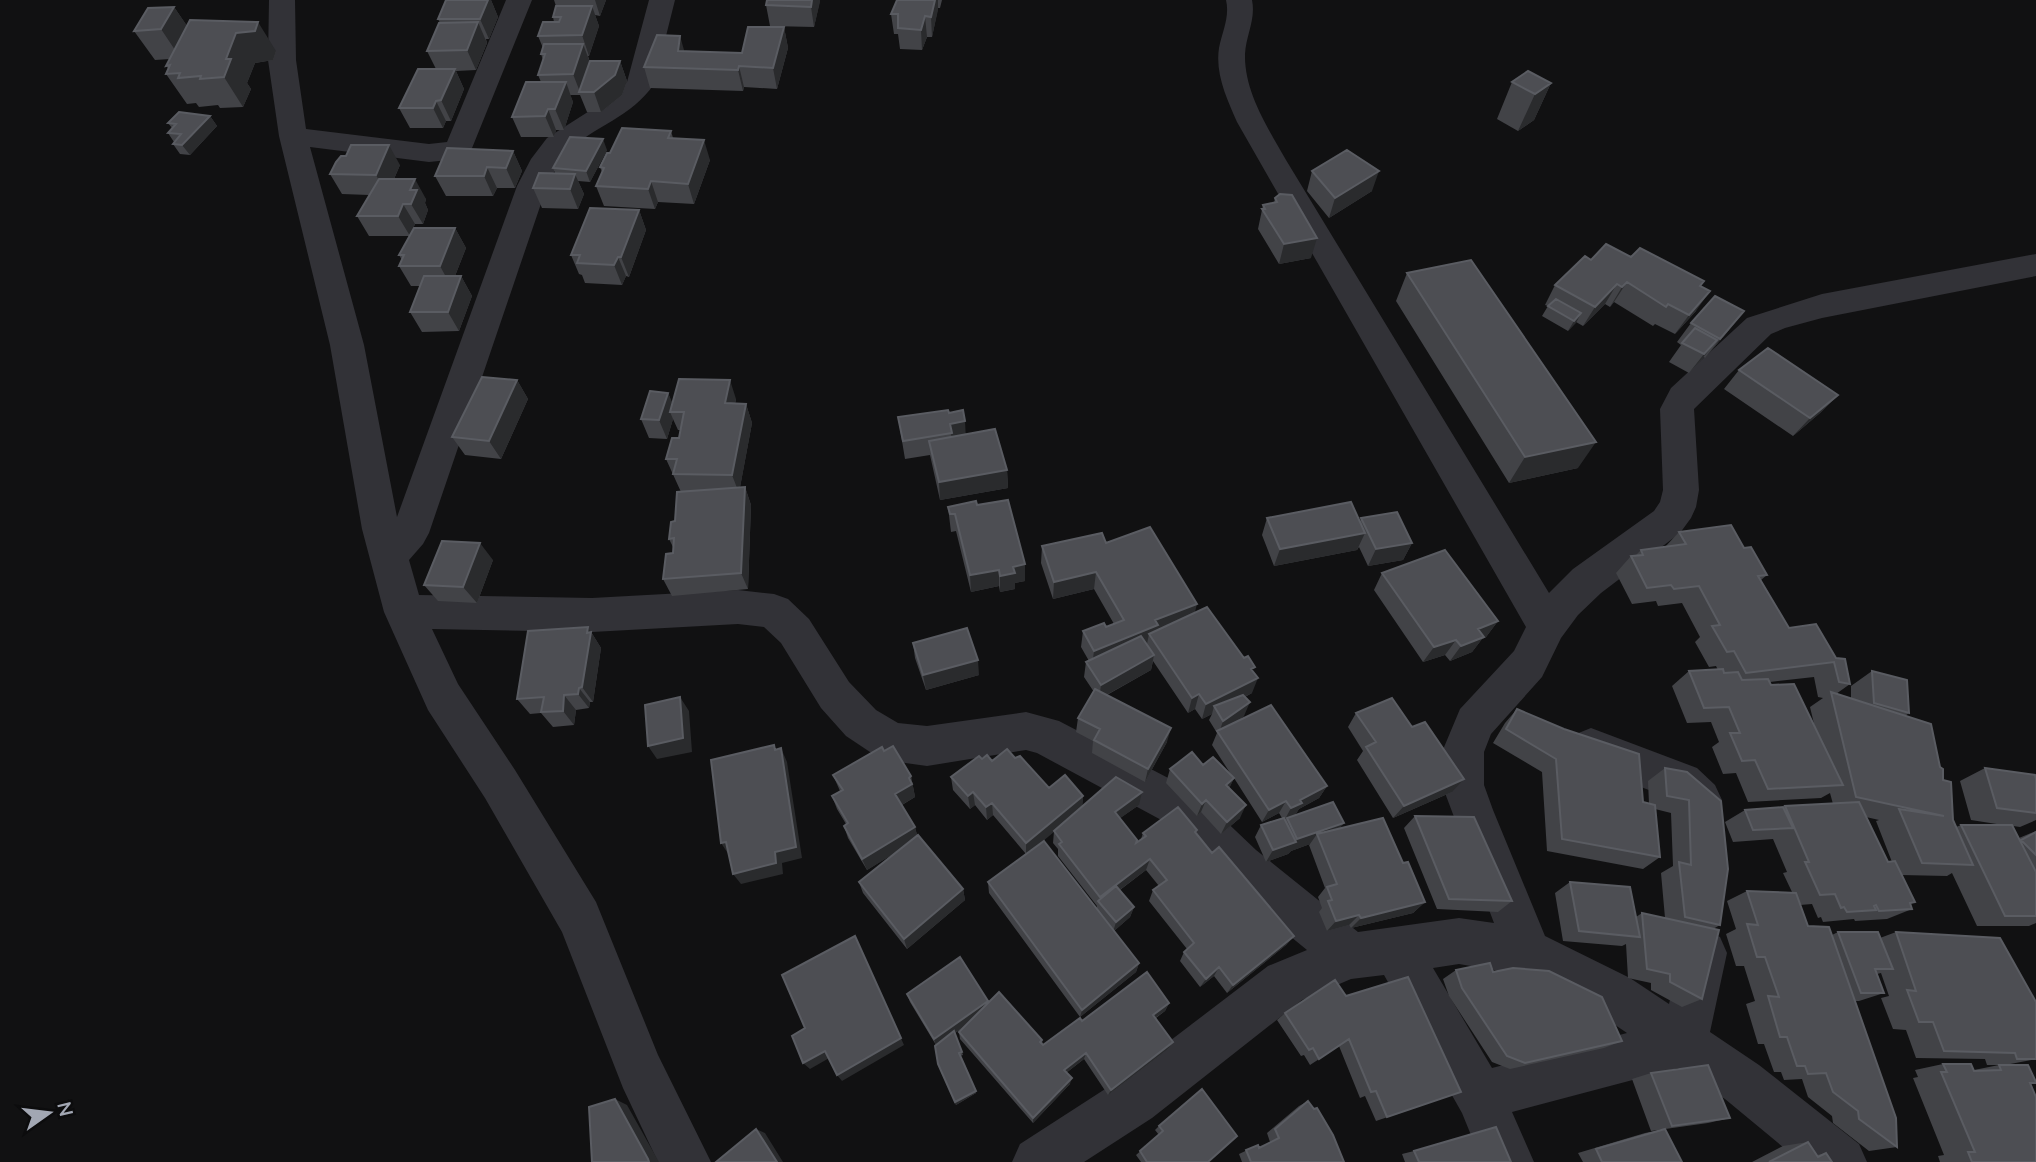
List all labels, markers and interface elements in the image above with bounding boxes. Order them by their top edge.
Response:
north arrow [14,1078,84,1148]
text: N [50,1099,79,1119]

